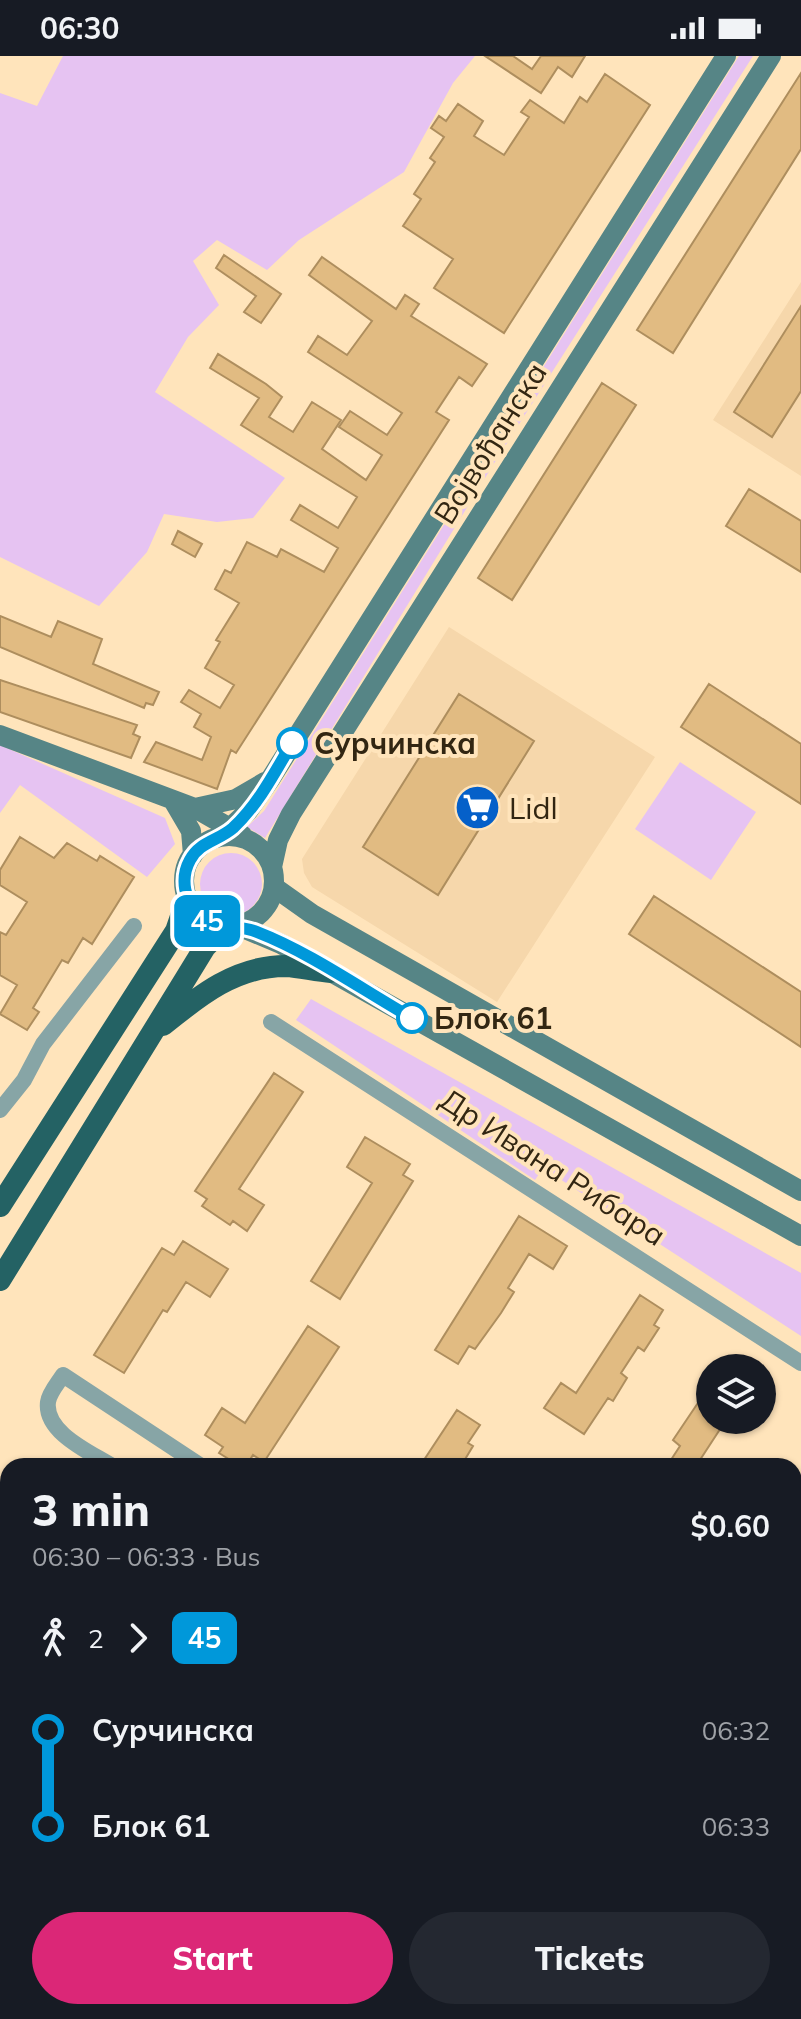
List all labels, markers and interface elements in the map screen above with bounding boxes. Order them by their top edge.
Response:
text: 06:30 [40,9,119,47]
street label: Војвођанска [425,355,555,531]
place label: Сурчинска [314,724,476,762]
marker: Сурчинска [277,728,307,758]
supermarket icon: Lidl [454,784,502,832]
place label: Lidl [509,789,558,827]
line badge: 45 [171,895,243,947]
text: 45 [190,903,224,938]
place label: Блок 61 [434,999,552,1037]
marker: Блок 61 [397,1003,427,1033]
street label: Др Ивана Рибара [433,1080,673,1254]
map controls [696,1354,776,1434]
button: layers [696,1354,776,1434]
text: 3 min [32,1482,150,1537]
text: $0.60 [691,1507,770,1545]
text: 06:30 – 06:33 · Bus [32,1540,261,1573]
icon: walk [32,1616,76,1660]
icon: forward [116,1616,160,1660]
text: 45 [188,1620,221,1655]
text: 2 [88,1622,104,1655]
text: Сурчинска [92,1711,254,1749]
text: 06:32 [702,1714,770,1747]
text: Блок 61 [92,1807,210,1845]
text: 06:33 [702,1810,770,1843]
button: Start [32,1912,393,2004]
button: Tickets [409,1912,770,2004]

